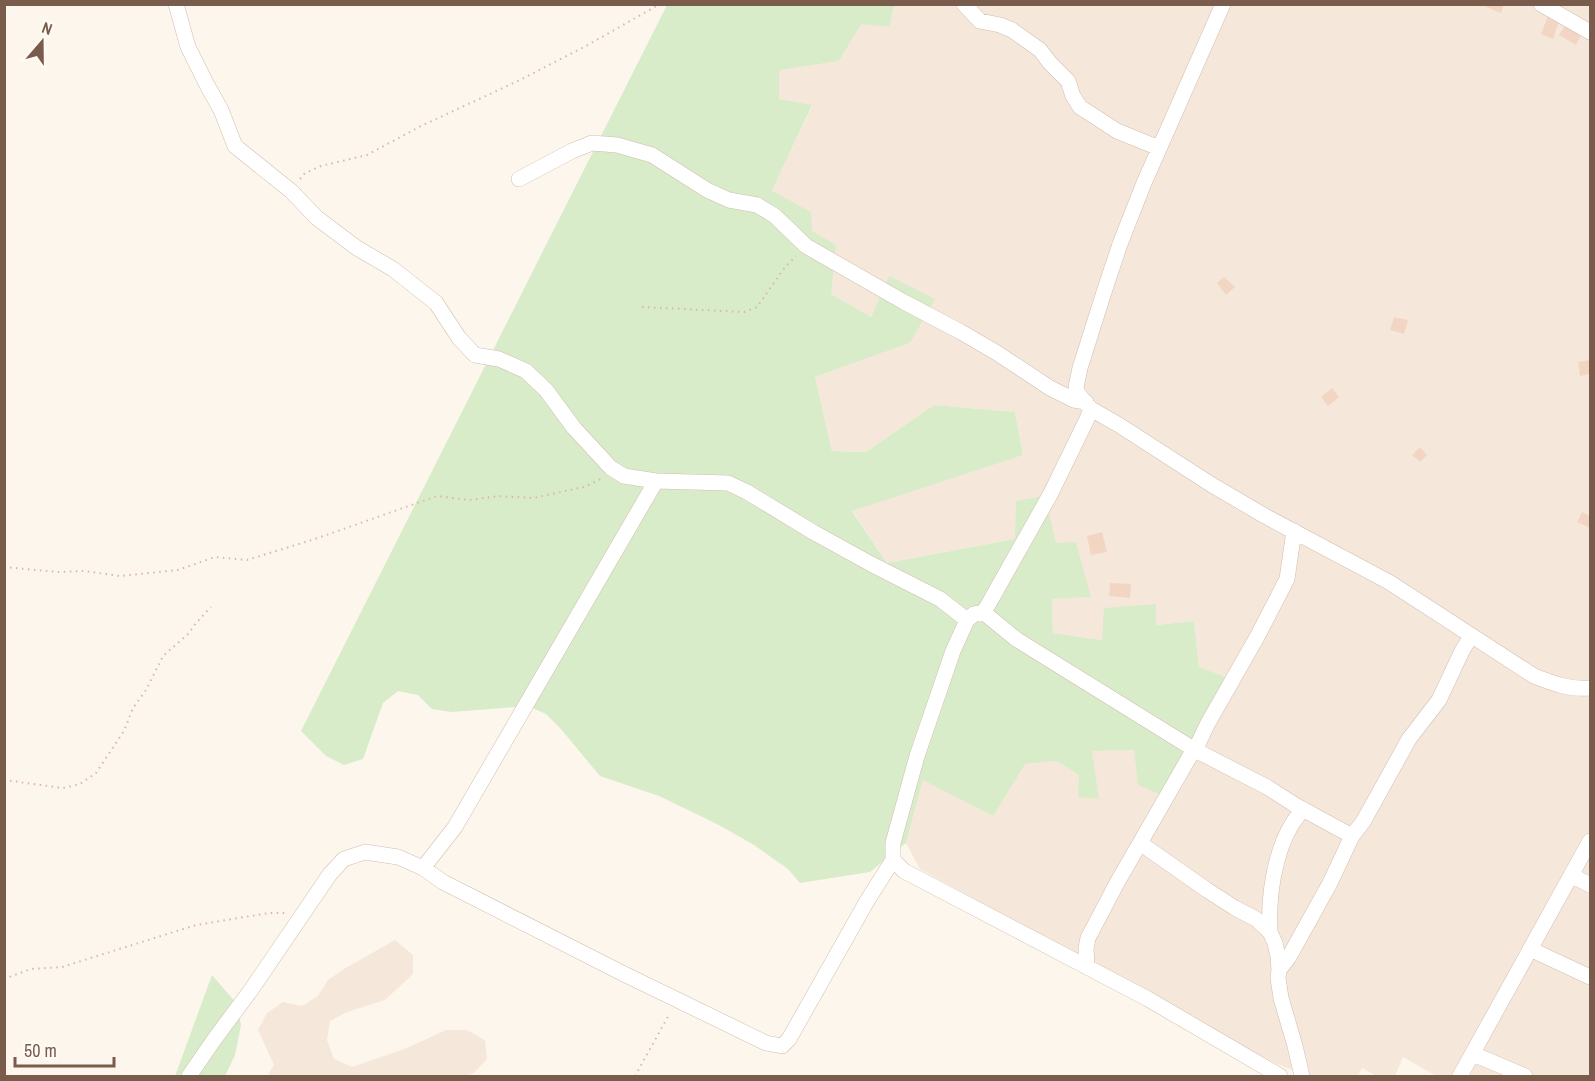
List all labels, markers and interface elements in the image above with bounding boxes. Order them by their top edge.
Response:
north arrow [12,12,72,72]
text: N [39,16,55,40]
scale bar [15,1030,114,1068]
text: 50 m [24,1038,57,1063]

